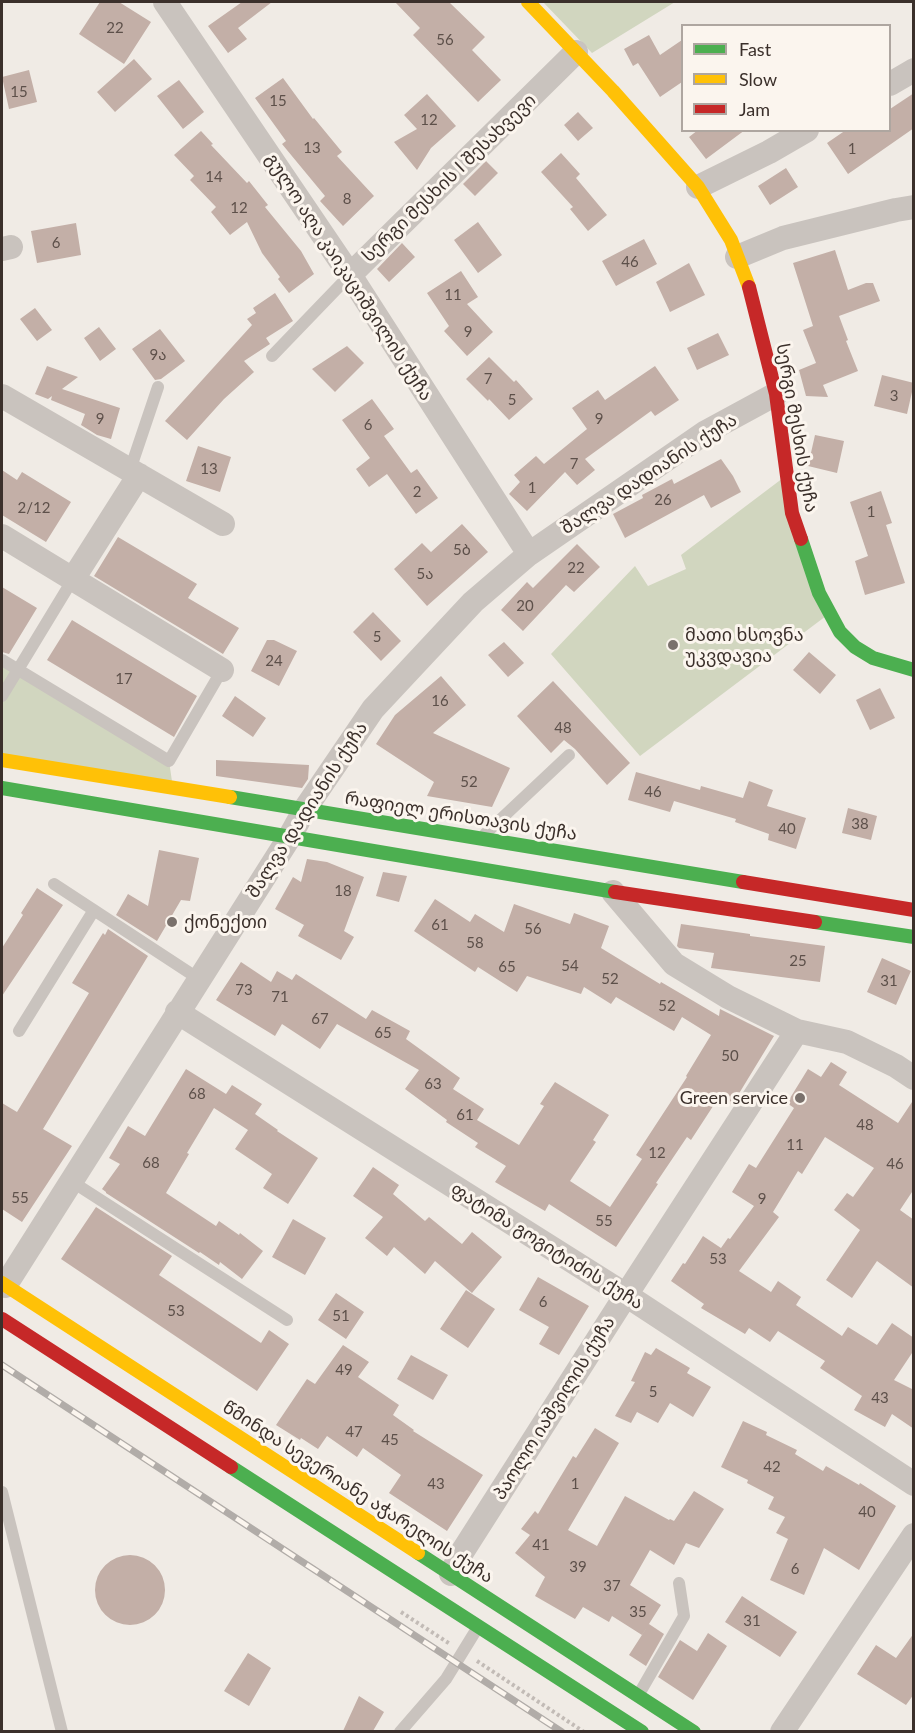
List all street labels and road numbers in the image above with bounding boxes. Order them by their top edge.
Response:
street label: სერგი მესხის I შესახვევი [358,89,540,267]
street label: გულო აღა კაიკაციშვილის ქუჩა [261,149,437,405]
street label: სერგი მესხის ქუჩა [771,342,823,514]
street label: შალვა დადიანის ქუჩა [557,409,741,539]
street label: შალვა დადიანის ქუჩა [242,718,372,902]
street label: რაფიელ ერისთავის ქუჩა [344,787,578,845]
street label: ფატიმა გოგიტიძის ქუჩა [447,1178,647,1314]
street label: პაოლო იაშვილის ქუჩა [489,1312,619,1504]
street label: წმინდა სევერიანე აჭარელის ქუჩა [219,1396,497,1588]

